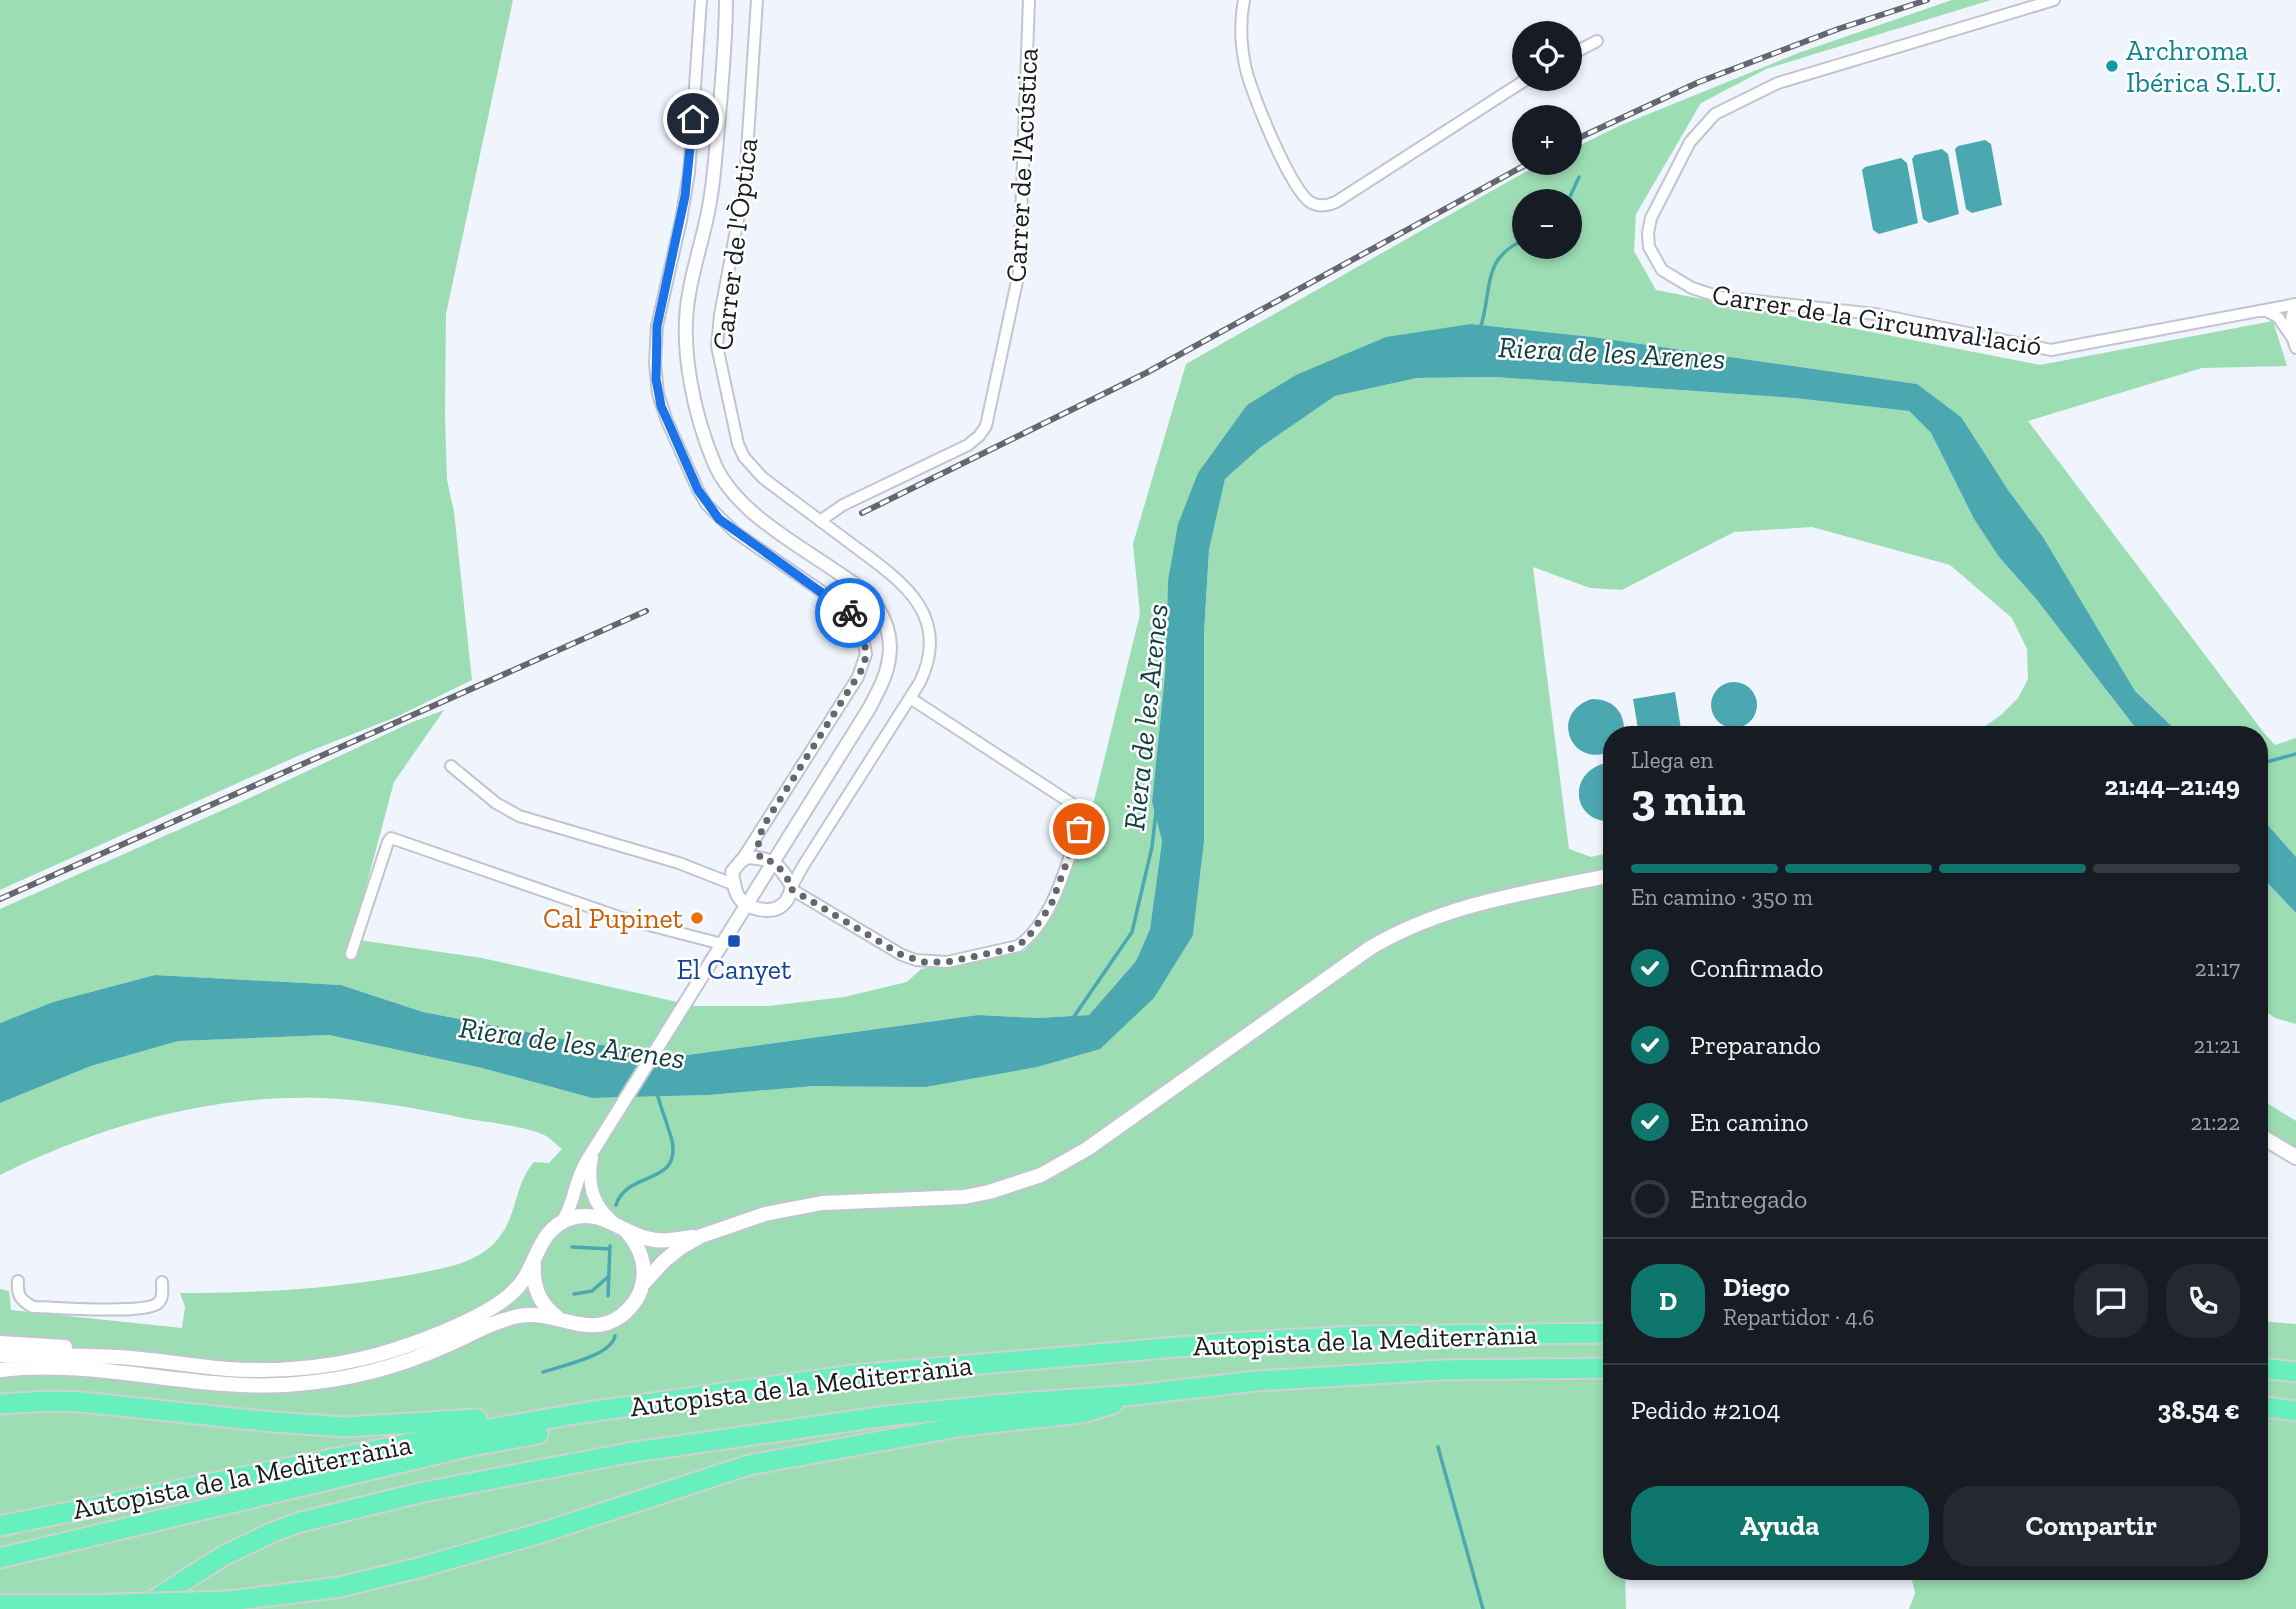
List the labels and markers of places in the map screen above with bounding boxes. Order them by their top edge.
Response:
place label: Archroma Ibérica S.L.U. [2126,34,2281,99]
marker: Archroma Ibérica S.L.U. [2104,58,2120,74]
pin [663,89,723,149]
pin [1049,799,1109,859]
place label: Cal Pupinet [543,902,684,935]
marker: Cal Pupinet [689,910,705,926]
marker: El Canyet [726,933,742,949]
place label: El Canyet [677,953,792,986]

